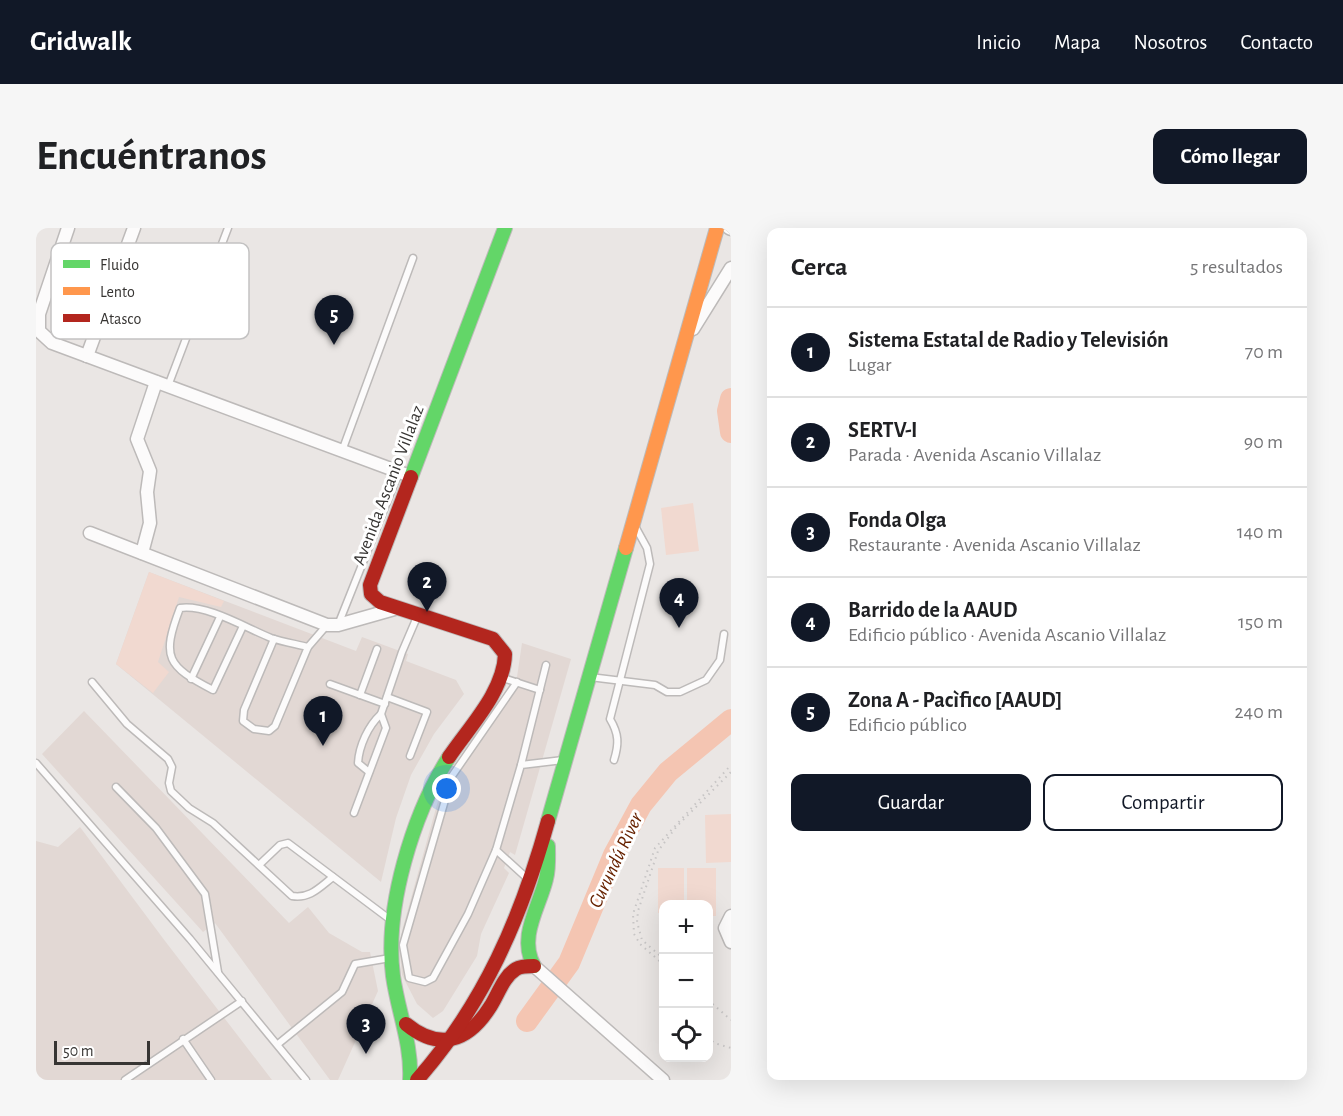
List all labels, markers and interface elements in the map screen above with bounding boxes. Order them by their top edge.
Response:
text: Gridwalk [30,28,132,56]
text: Inicio [976,32,1021,53]
text: Mapa [1054,32,1101,53]
text: Nosotros [1134,32,1207,53]
text: Contacto [1240,32,1313,53]
button: Cómo llegar [1153,129,1307,184]
text: Encuéntranos [36,135,267,177]
legend [51,243,249,339]
text: Cerca [791,254,848,280]
text: Fluido [100,257,139,273]
text: 5 resultados [1190,257,1283,277]
text: Lento [100,284,135,300]
pin: 5 [314,296,354,345]
text: Atasco [100,311,142,327]
text: Sistema Estatal de Radio y Televisión [848,329,1169,351]
text: 1 [807,342,814,362]
text: 70 m [1245,342,1283,362]
text: Lugar [848,355,891,375]
street label: Avenida Ascanio Villalaz [350,403,428,568]
text: SERTV-I [848,419,918,441]
text: 2 [806,432,815,452]
text: 90 m [1244,432,1283,452]
text: Parada · Avenida Ascanio Villalaz [848,445,1101,465]
text: Fonda Olga [848,509,947,531]
text: 3 [806,522,815,542]
text: 140 m [1237,522,1283,542]
text: Restaurante · Avenida Ascanio Villalaz [848,535,1141,555]
pin: 2 [408,562,446,612]
pin: 4 [660,578,698,628]
text: Barrido de la AAUD [848,599,1017,621]
text: 4 [805,612,816,632]
text: 150 m [1238,612,1283,632]
text: Edificio público · Avenida Ascanio Villalaz [848,625,1166,645]
text: Zona A - Pacìfico [AAUD] [848,689,1062,711]
pin: 1 [304,696,342,746]
text: 5 [806,702,815,722]
text: 240 m [1234,702,1283,722]
text: Edificio público [848,715,967,735]
your location [432,774,461,803]
button: Guardar [791,774,1031,831]
button: Compartir [1043,774,1283,831]
water label: Curundú River [585,809,647,911]
map controls [659,900,713,1062]
button: + [659,900,713,954]
button: − [659,954,713,1008]
pin: 3 [346,1004,386,1054]
button: locate [659,1008,713,1062]
scale bar [54,1038,150,1066]
text: 50 m [63,1043,94,1059]

